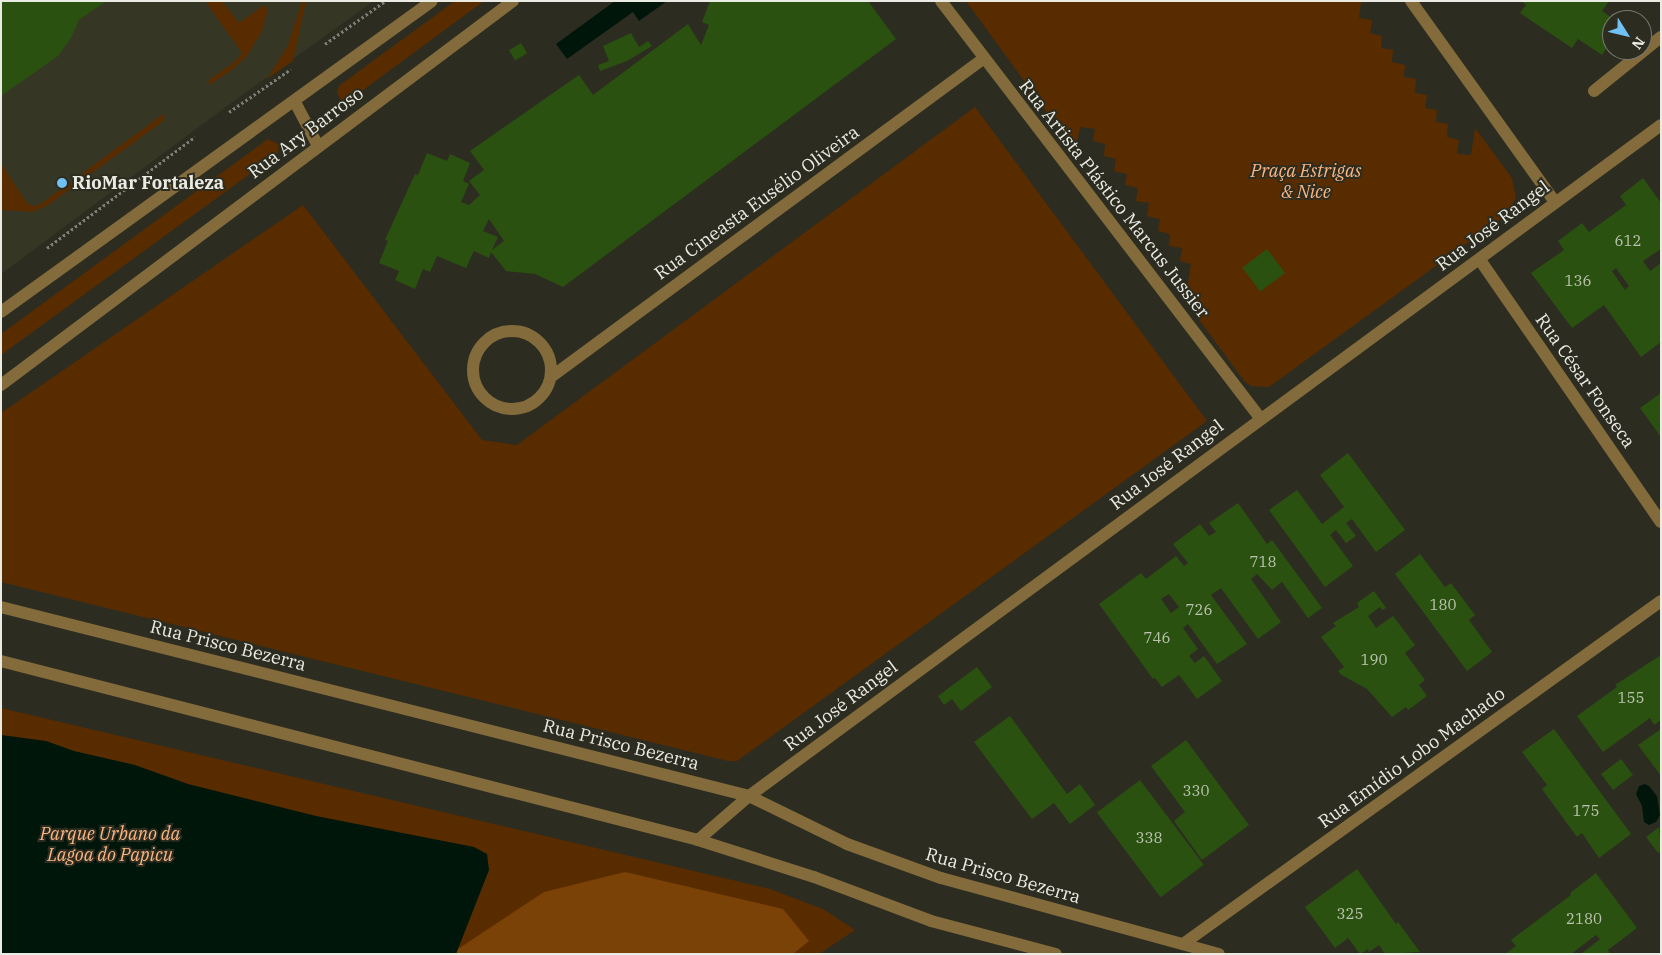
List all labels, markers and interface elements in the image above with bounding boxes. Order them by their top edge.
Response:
north arrow [1602,10,1652,60]
text: N [1628,33,1649,53]
street label: Rua Artista Plástico Marcus Jussier [1014,76,1214,322]
street label: Rua Ary Barroso [244,83,368,183]
street label: Rua Cineasta Eusélio Oliveira [650,121,864,285]
park label: Praça Estrigas & Nice [1251,161,1361,203]
place label: RioMar Fortaleza [72,172,224,194]
street label: Rua José Rangel [1432,176,1554,276]
marker: RioMar Fortaleza [56,177,68,189]
house number: 612 [1615,232,1641,250]
house number: 136 [1565,272,1591,290]
street label: Rua César Fonseca [1531,310,1639,452]
street label: Rua José Rangel [1106,415,1228,515]
house number: 718 [1250,553,1276,571]
house number: 180 [1430,596,1456,614]
house number: 726 [1186,601,1212,619]
street label: Rua Prisco Bezerra [148,616,308,676]
house number: 746 [1144,629,1170,647]
house number: 190 [1361,651,1387,669]
street label: Rua José Rangel [780,656,902,756]
street label: Rua Emídio Lobo Machado [1314,683,1510,833]
house number: 155 [1618,689,1644,707]
street label: Rua Prisco Bezerra [541,715,701,775]
house number: 330 [1183,782,1209,800]
house number: 175 [1573,802,1599,820]
park label: Parque Urbano da Lagoa do Papicu [40,824,180,866]
house number: 338 [1136,829,1162,847]
street label: Rua Prisco Bezerra [923,844,1083,908]
house number: 325 [1337,905,1363,923]
house number: 2180 [1566,910,1602,928]

